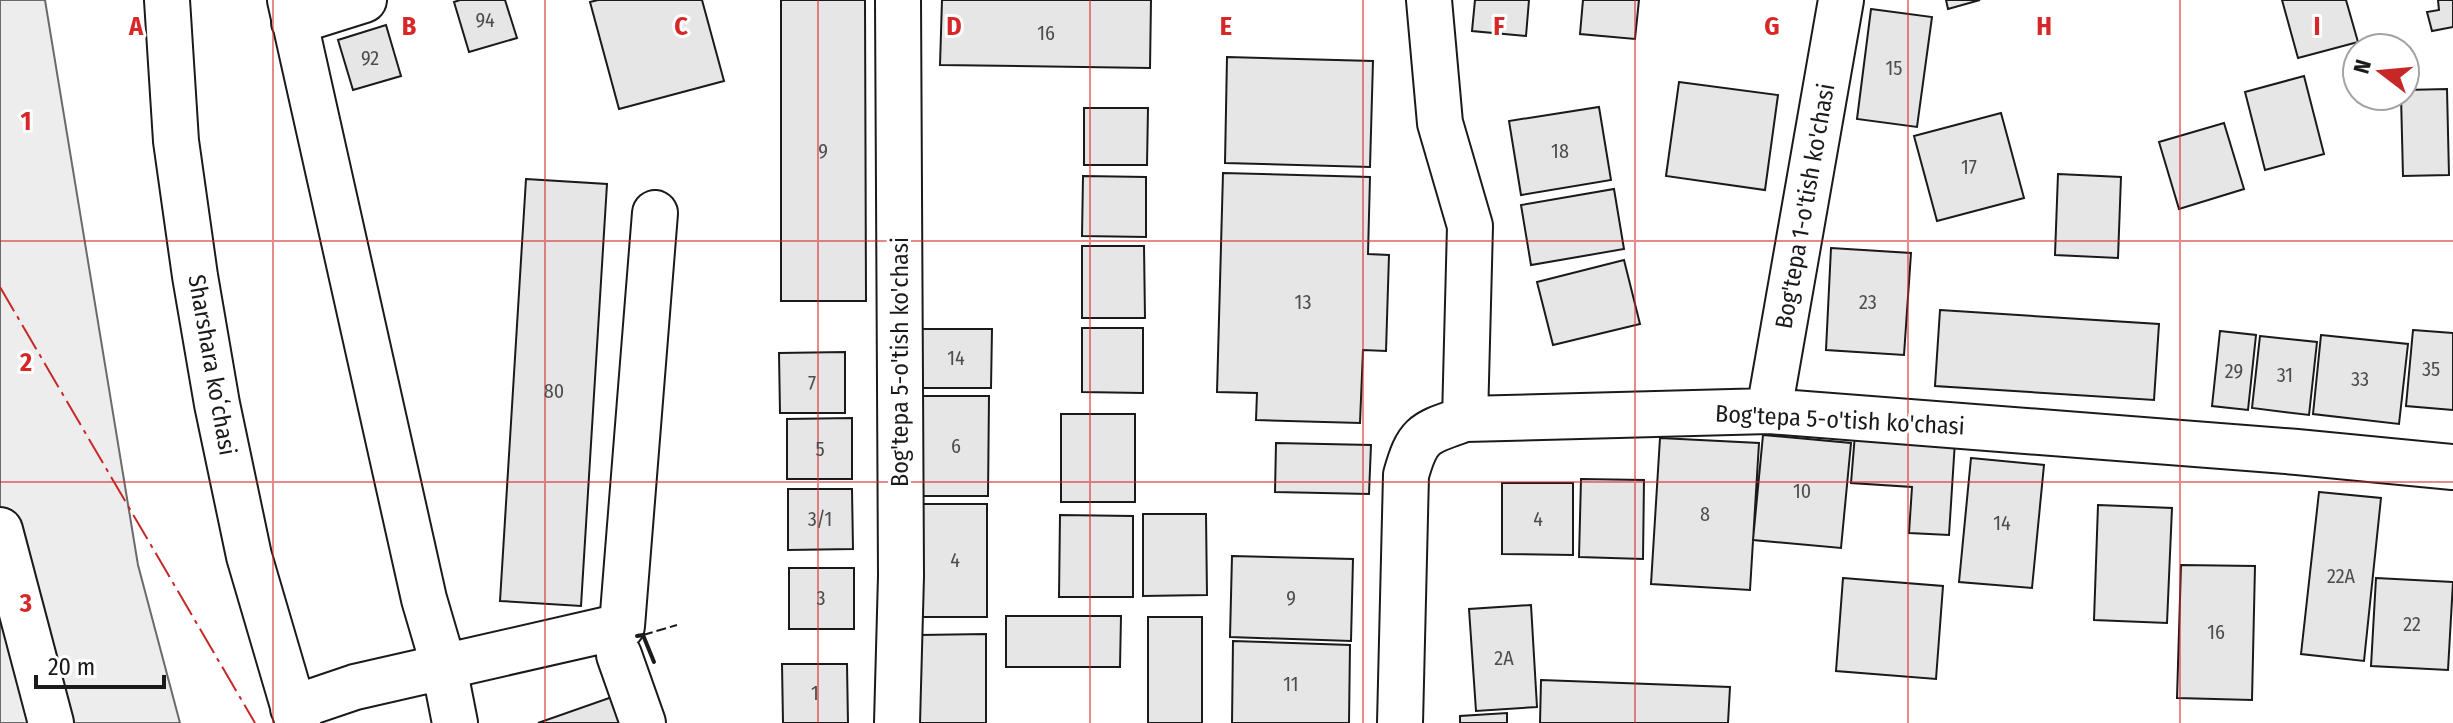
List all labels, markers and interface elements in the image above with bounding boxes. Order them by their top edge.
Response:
house number: 94 [475,8,495,32]
text: A [128,11,144,42]
text: B [402,11,417,42]
text: C [674,11,688,42]
text: D [946,11,962,42]
text: E [1220,11,1232,42]
text: F [1493,11,1505,42]
text: G [1764,11,1780,42]
text: H [2036,11,2052,42]
text: I [2314,11,2321,42]
house number: 16 [1037,21,1055,45]
north arrow [2341,32,2421,112]
house number: 92 [361,46,379,70]
house number: 15 [1886,56,1902,80]
text: N [2347,57,2377,77]
street label: Bog'tepa 1-o'tish ko'chasi [1770,81,1840,331]
text: 1 [21,106,32,137]
house number: 9 [818,139,828,163]
house number: 18 [1551,139,1569,163]
house number: 17 [1961,155,1977,179]
street label: Bog'tepa 5-o'tish ko'chasi [886,237,914,487]
street label: Sharshara koʻchasi [182,273,242,457]
house number: 13 [1295,290,1311,314]
house number: 23 [1859,290,1877,314]
house number: 14 [947,346,965,370]
text: 2 [19,347,32,378]
house number: 35 [2422,357,2440,381]
house number: 29 [2225,359,2243,383]
house number: 31 [2277,363,2293,387]
house number: 33 [2351,367,2369,391]
house number: 7 [808,371,816,395]
house number: 80 [544,379,564,403]
street label: Bog'tepa 5-o'tish ko'chasi [1714,399,1966,441]
house number: 6 [951,434,961,458]
house number: 5 [815,437,825,461]
house number: 10 [1793,479,1811,503]
house number: 8 [1700,502,1710,526]
house number: 3/1 [808,507,832,531]
house number: 4 [1533,507,1543,531]
house number: 14 [1993,511,2011,535]
house number: 4 [950,548,960,572]
house number: 22A [2327,564,2356,588]
house number: 3 [816,586,826,610]
house number: 9 [1286,586,1296,610]
text: 3 [19,588,32,619]
house number: 22 [2403,612,2421,636]
house number: 16 [2207,620,2225,644]
scale bar [36,639,164,689]
house number: 2A [1494,646,1514,670]
text: 20 m [48,653,95,681]
house number: 11 [1283,672,1299,696]
house number: 1 [811,681,819,705]

